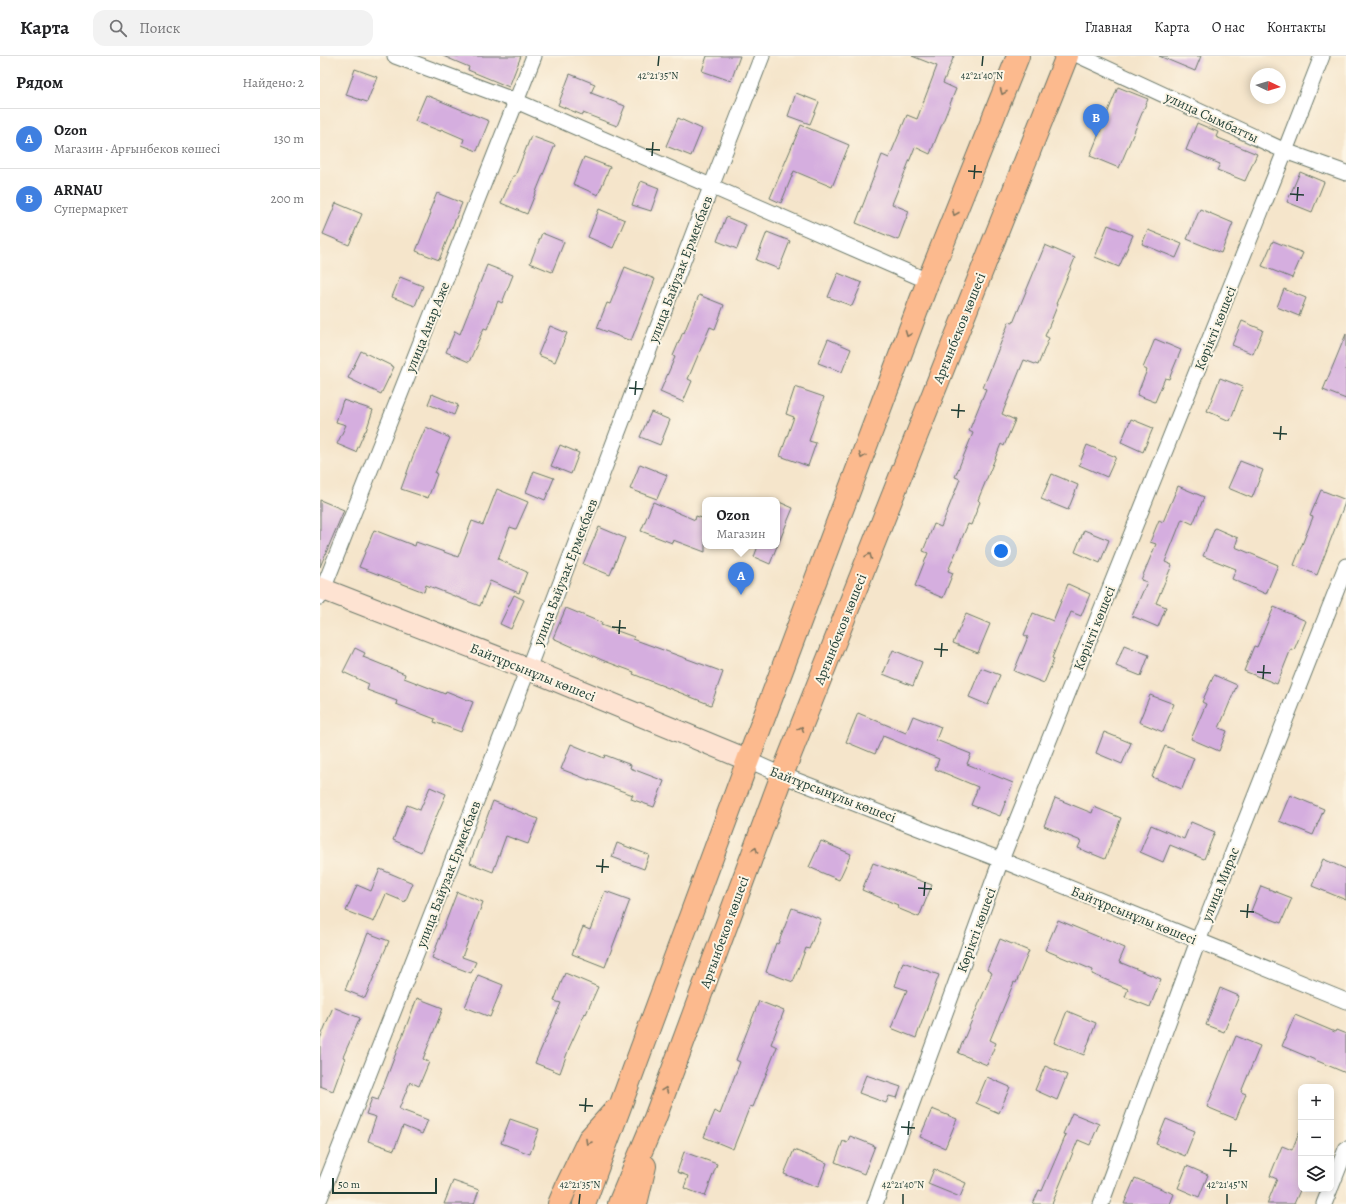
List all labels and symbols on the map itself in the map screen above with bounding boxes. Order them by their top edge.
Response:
north arrow [1250,68,1286,104]
text: 42°21'35"N [638,69,678,82]
text: 42°21'40"N [961,69,1003,82]
street label: улица Сымбатты [1161,87,1262,147]
one-way arrow [1000,89,1008,96]
pin: B [1083,104,1109,137]
street label: улица Байузак Ермекбаев [643,193,717,346]
one-way arrow [951,209,959,216]
street label: Арғынбеков көшесі [928,270,990,387]
street label: улица Анар Аже [400,279,454,376]
street label: Көрікті көшесі [1190,283,1241,373]
one-way arrow [904,330,912,337]
one-way arrow [858,452,867,459]
street label: улица Байузак Ермекбаев [528,496,602,649]
your location [991,541,1011,561]
one-way arrow [865,552,873,559]
pin: A [728,562,754,595]
street label: Арғынбеков көшесі [809,571,871,688]
street label: Көрікті көшесі [1069,583,1120,673]
street label: Байтұрсынұлы көшесі [467,639,598,706]
one-way arrow [796,725,804,732]
street label: Байтұрсынұлы көшесі [767,762,899,827]
street label: улица Байузак Ермекбаев [411,798,485,951]
street label: улица Мирас [1197,844,1244,925]
one-way arrow [750,847,758,854]
street label: Арғынбеков көшесі [695,873,754,992]
street label: Байтұрсынұлы көшесі [1068,882,1199,949]
street label: Көрікті көшесі [952,885,1001,975]
one-way arrow [660,1087,669,1094]
one-way arrow [586,1138,593,1145]
scale bar [332,1176,437,1195]
text: 42°21'35"N [560,1178,600,1191]
text: 42°21'40"N [882,1178,924,1191]
text: 42°21'45"N [1206,1178,1248,1191]

